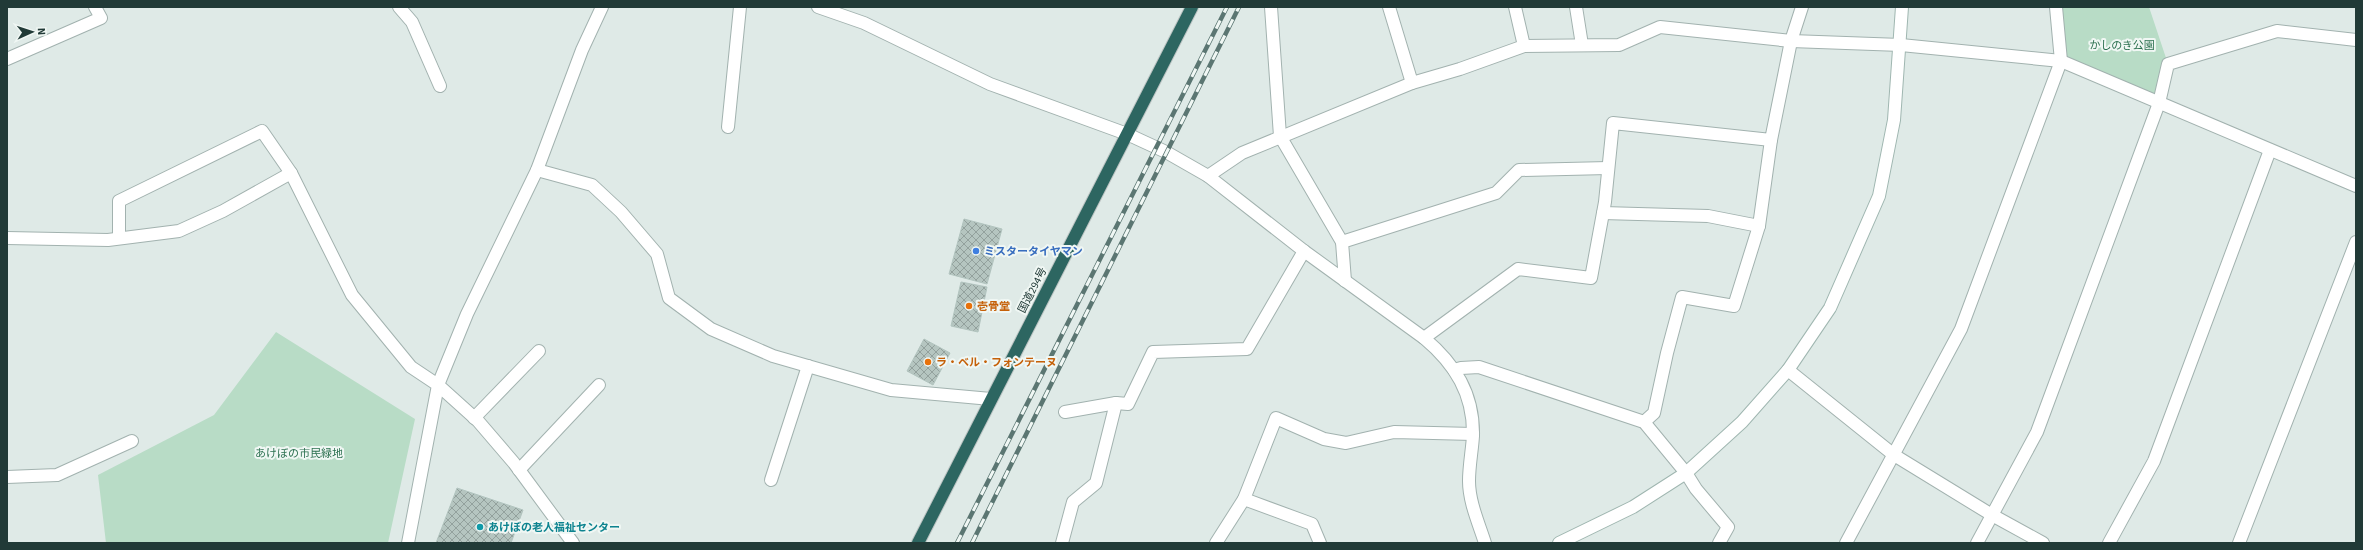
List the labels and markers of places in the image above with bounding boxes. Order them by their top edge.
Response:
place label: ミスタータイヤマン [984,244,1083,259]
marker: ミスタータイヤマン [971,246,981,256]
place label: 壱骨堂 [977,299,1010,314]
marker: 壱骨堂 [964,301,974,311]
place label: ラ・ベル・フォンテーヌ [936,355,1057,370]
marker: ラ・ベル・フォンテーヌ [923,357,933,367]
place label: あけぼの老人福祉センター [488,520,620,535]
marker: あけぼの老人福祉センター [475,522,485,532]

